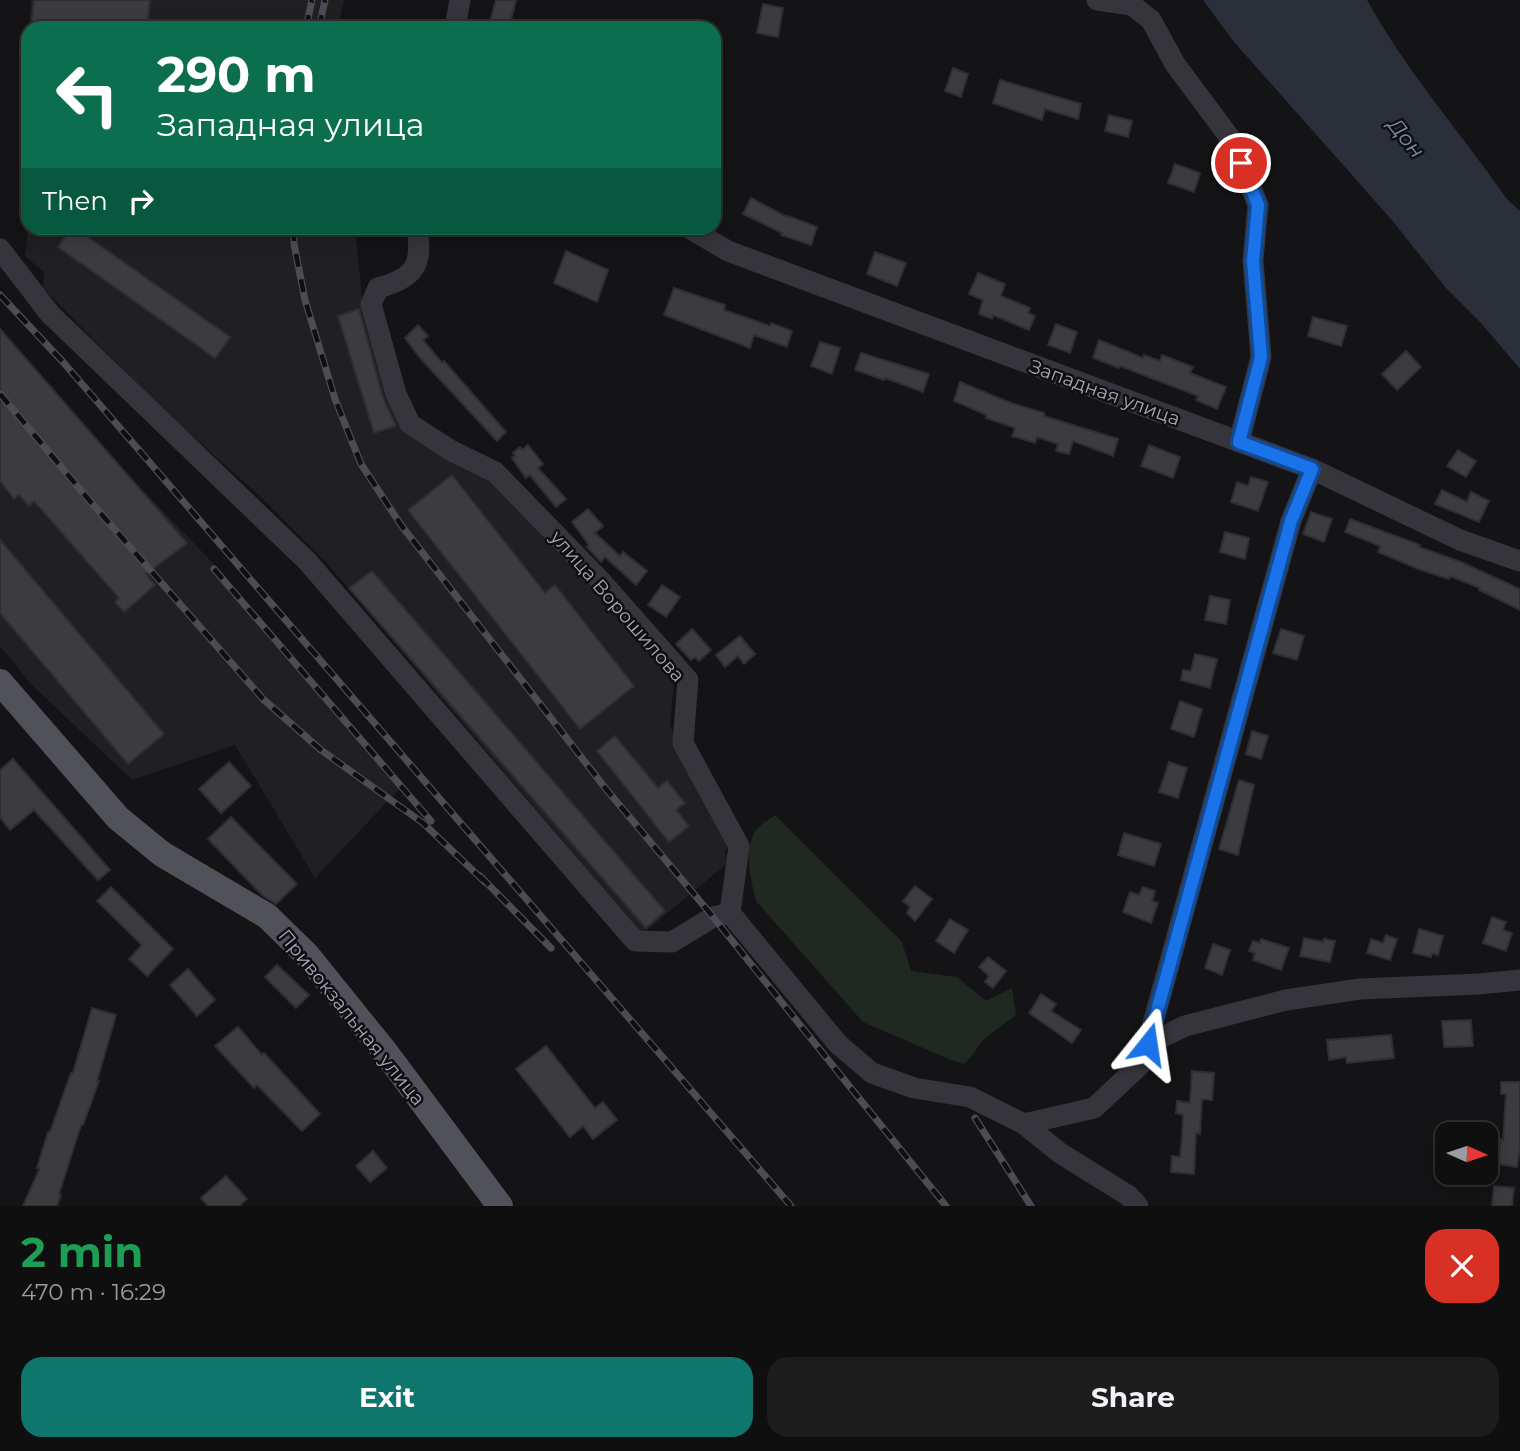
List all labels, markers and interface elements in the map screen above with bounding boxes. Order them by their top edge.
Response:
text: 290 m [157,45,316,104]
icon: left [42,49,133,140]
text: Западная улица [157,105,425,144]
water label: Дон [1382,111,1430,163]
pin [1211,133,1271,193]
icon: arrive [1222,144,1260,182]
icon: right [122,182,160,220]
text: Then [42,185,108,217]
street label: Западная улица [1026,354,1183,430]
street label: улица Ворошилова [545,525,690,687]
street label: Привокзальная улица [273,925,430,1110]
position arrow [1111,1007,1185,1081]
north arrow [1435,1122,1498,1185]
map controls [1435,1122,1498,1185]
text: 2 min [21,1226,143,1278]
button: close [1425,1229,1499,1303]
text: 470 m · 16:29 [21,1278,166,1306]
button: Exit [21,1357,753,1437]
button: Share [767,1357,1499,1437]

